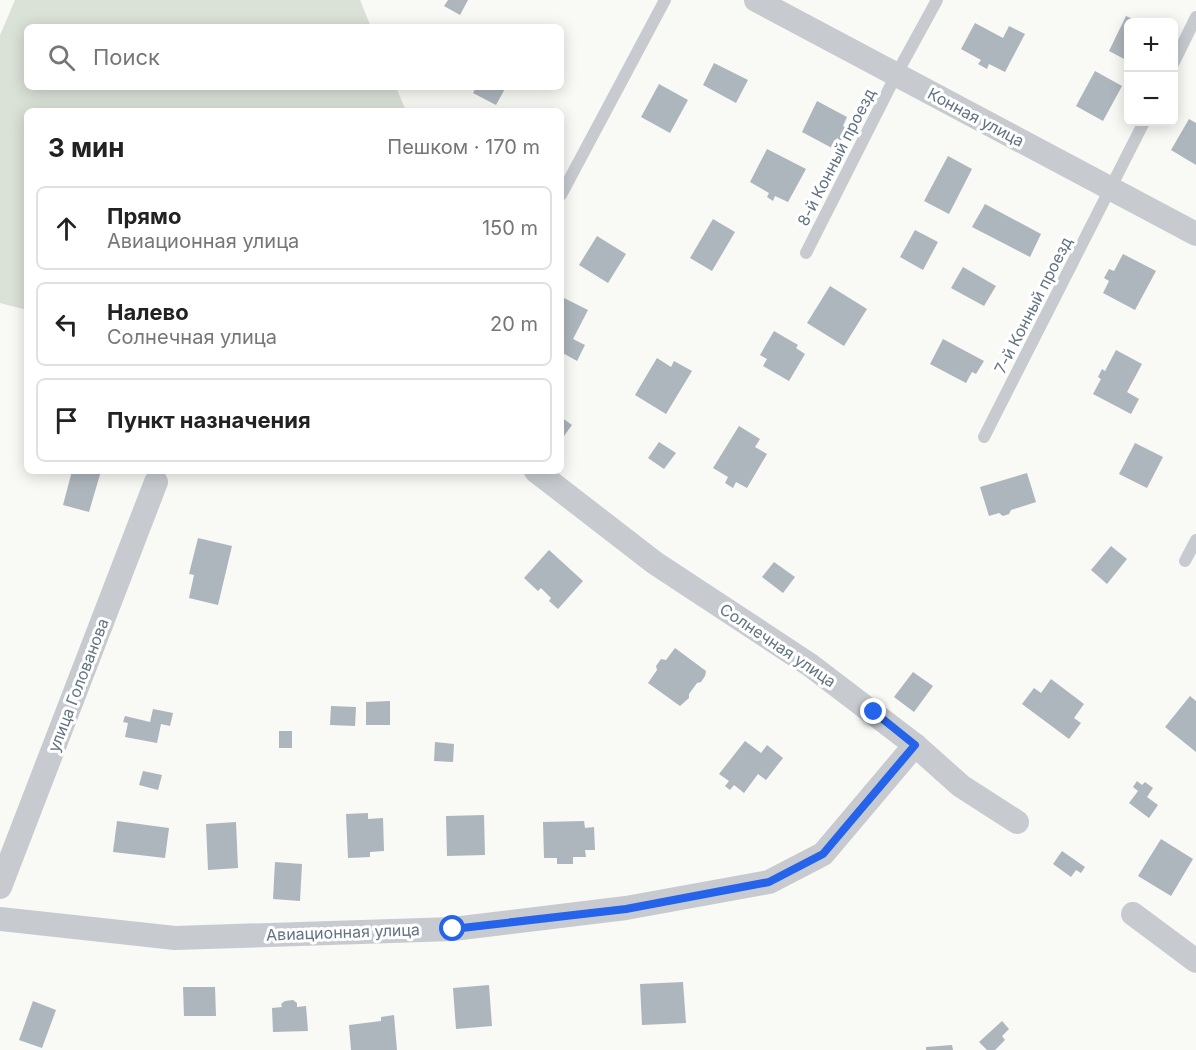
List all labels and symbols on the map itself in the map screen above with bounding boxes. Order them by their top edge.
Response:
street label: Конная улица [924,83,1028,151]
street label: 8-й Конный проезд [793,85,879,229]
street label: 7-й Конный проезд [990,233,1076,377]
street label: Солнечная улица [716,599,840,691]
street label: улица Голованова [43,615,113,755]
route end [860,698,886,724]
route start [439,915,465,941]
street label: Авиационная улица [266,919,420,945]

